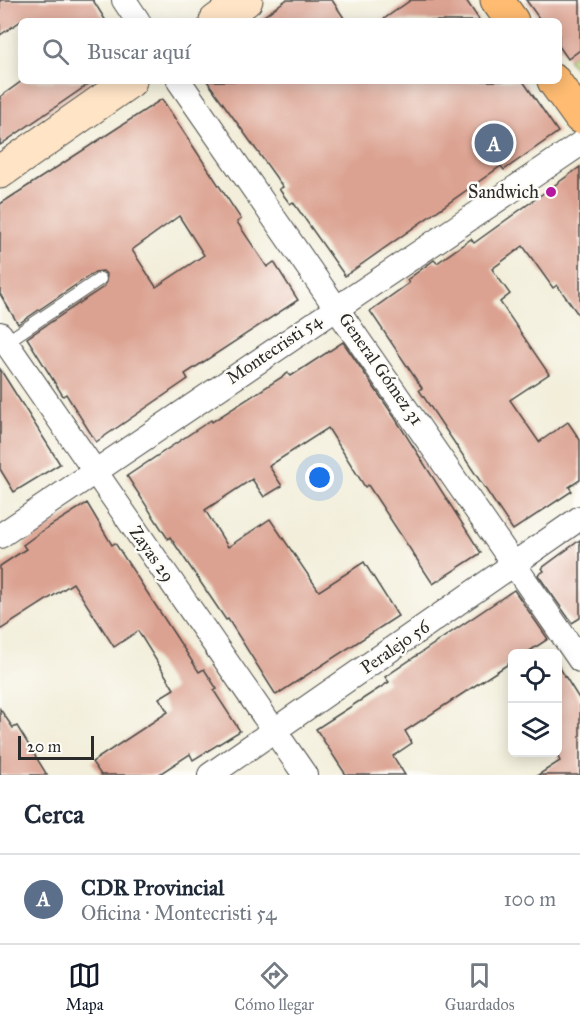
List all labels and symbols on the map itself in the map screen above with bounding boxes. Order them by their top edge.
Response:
pin: A [474,120,514,166]
place label: Sandwich [468,181,539,203]
marker: Sandwich [544,185,558,199]
street label: General Gómez 31 [334,308,428,430]
street label: Montecristi 54 [222,309,327,389]
your location [305,463,334,492]
street label: Zayas 29 [125,522,179,586]
street label: Peralejo 56 [356,615,434,679]
scale bar [18,733,94,760]

